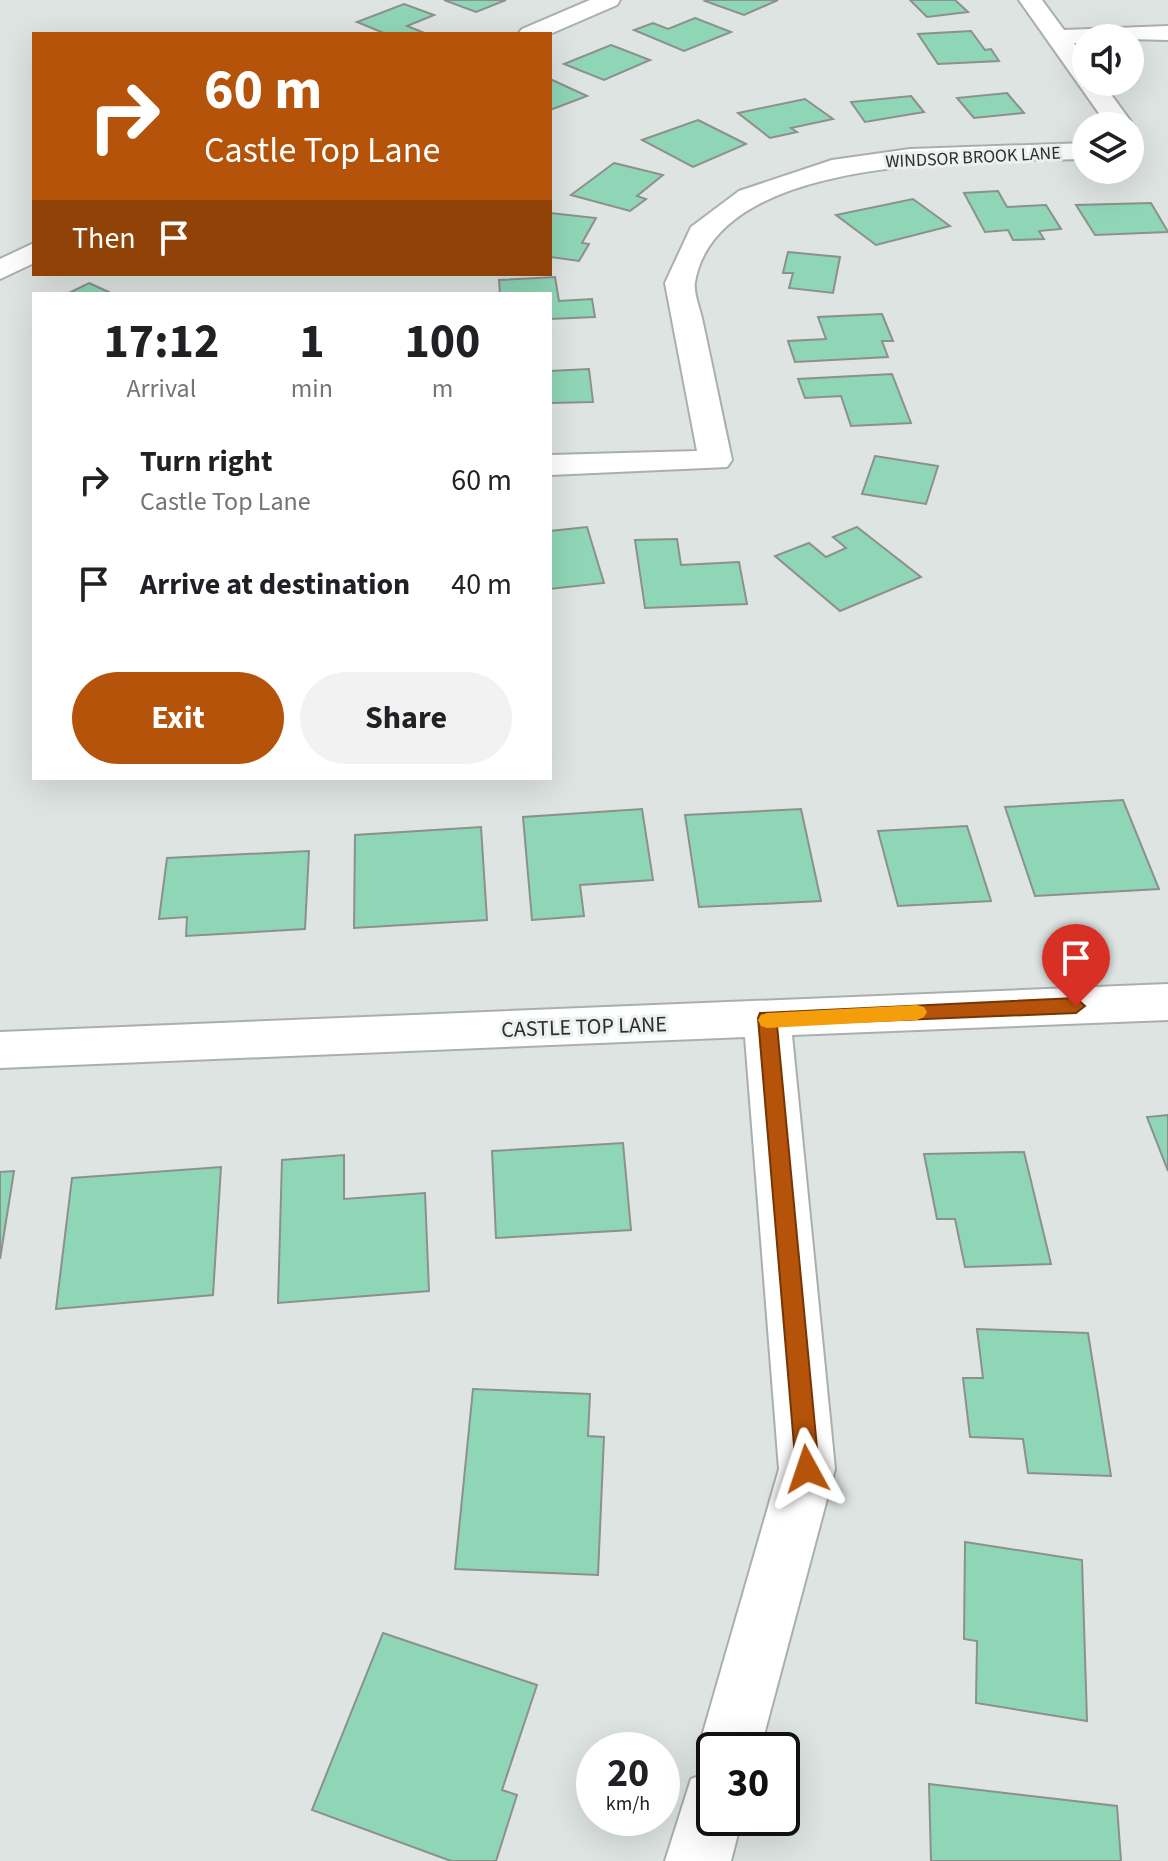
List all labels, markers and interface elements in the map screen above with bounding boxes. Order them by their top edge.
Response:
map controls [1072,24,1144,184]
button: sound [1072,24,1144,96]
text: 60 m [204,51,322,130]
icon: right [72,64,176,168]
button: layers [1072,112,1144,184]
text: Castle Top Lane [204,125,440,176]
street label: WINDSOR BROOK LANE [885,140,1061,175]
icon: arrive [152,216,196,260]
text: Then [72,217,136,260]
text: 17:12 [103,308,219,376]
text: 1 [299,308,325,376]
text: 100 [404,308,480,376]
text: Arrival [126,370,196,407]
text: min [291,370,333,407]
text: m [432,370,453,407]
text: Turn right [140,440,272,483]
icon: right [72,458,116,502]
text: 60 m [451,459,512,502]
text: Castle Top Lane [140,483,311,520]
icon: arrive [72,562,116,606]
text: Arrive at destination [140,563,410,606]
text: 40 m [451,563,512,606]
button: Exit [72,672,284,764]
button: Share [300,672,512,764]
pin [1042,924,1110,1006]
icon: arrive [1054,936,1098,980]
street label: CASTLE TOP LANE [501,1008,667,1046]
position arrow [765,1427,849,1511]
speed limit sign: 30 [696,1732,800,1836]
text: 20 [607,1745,649,1802]
text: km/h [606,1790,650,1818]

